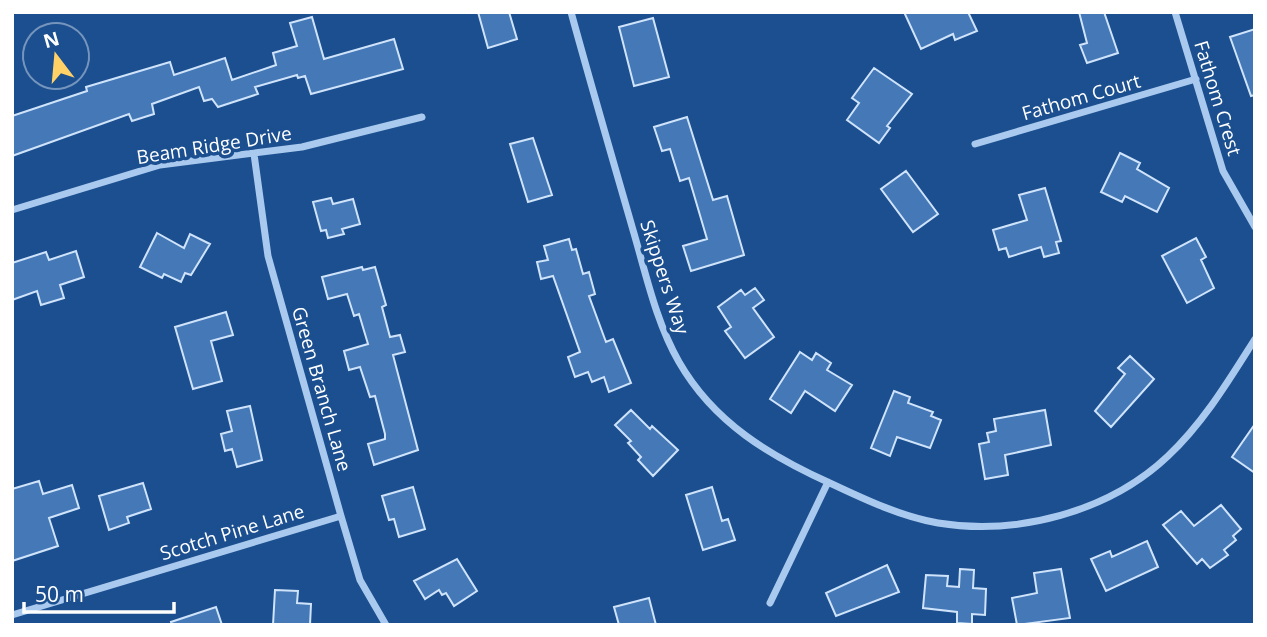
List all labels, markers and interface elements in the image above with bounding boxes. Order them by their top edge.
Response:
north arrow [21,21,91,91]
text: N [40,25,62,54]
street label: Fathom Crest [1188,37,1248,159]
street label: Fathom Court [1019,68,1144,126]
street label: Beam Ridge Drive [135,120,293,170]
street label: Skippers Way [634,217,696,338]
street label: Green Branch Lane [286,304,358,474]
street label: Scotch Pine Lane [157,498,307,566]
scale bar [24,570,175,614]
text: 50 m [35,580,84,608]

